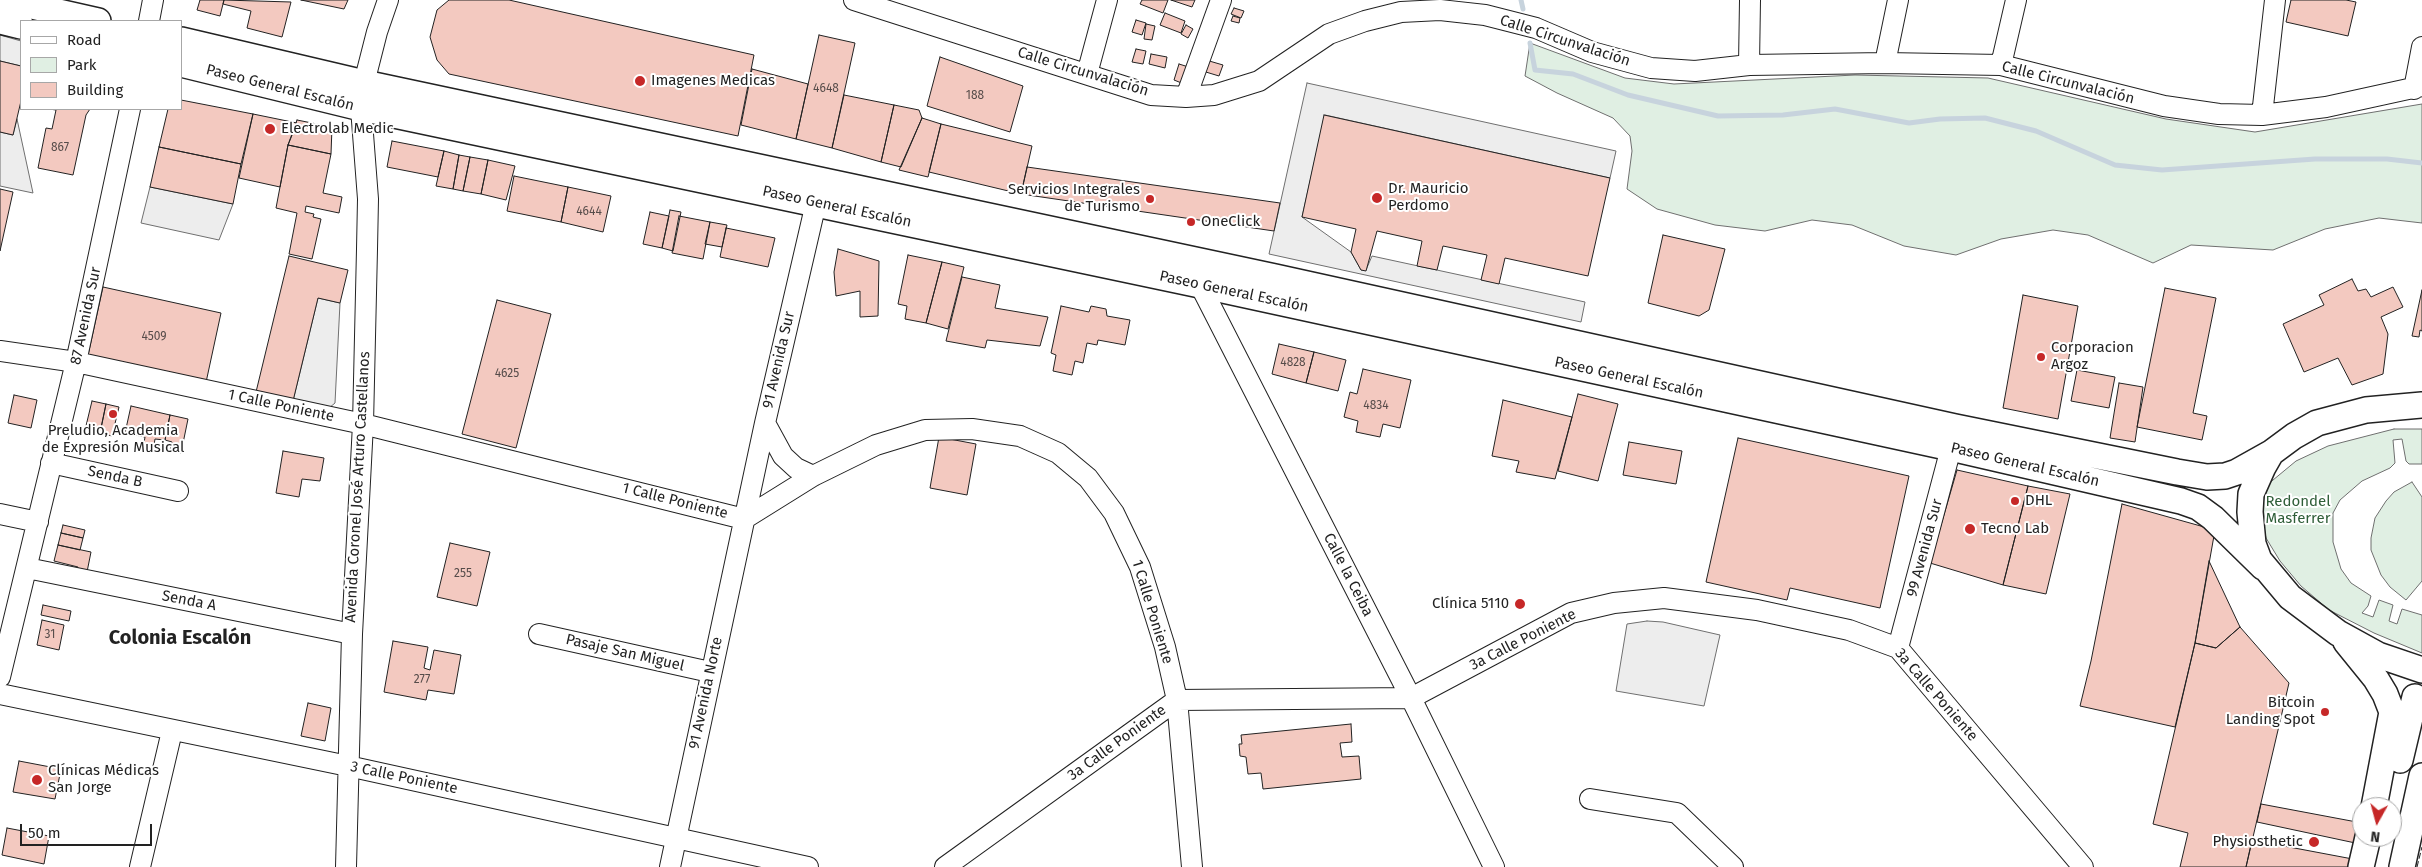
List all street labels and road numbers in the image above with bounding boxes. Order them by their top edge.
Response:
street label: Calle Circunvalación [1497,11,1633,71]
street label: Calle Circunvalación [1015,43,1151,101]
street label: Calle Circunvalación [2000,58,2136,108]
street label: Paseo General Escalón [204,61,356,115]
street label: Paseo General Escalón [761,182,913,232]
street label: 87 Avenida Sur [67,265,105,367]
street label: Paseo General Escalón [1158,267,1310,317]
street label: 91 Avenida Sur [759,310,799,410]
street label: Avenida Coronel José Arturo Castellanos [342,351,374,623]
street label: Paseo General Escalón [1553,353,1705,403]
street label: 1 Calle Poniente [226,386,336,426]
street label: Paseo General Escalón [1949,439,2101,491]
street label: Senda B [86,462,144,492]
street label: 1 Calle Poniente [620,479,730,523]
street label: 99 Avenida Sur [1903,497,1947,599]
street label: Calle la Ceiba [1319,530,1377,620]
street label: 1 Calle Poniente [1128,558,1176,666]
street label: Senda A [160,587,218,615]
street label: 3a Calle Poniente [1467,605,1579,675]
street label: Pasaje San Miguel [564,631,686,675]
street label: 91 Avenida Norte [685,635,727,751]
street label: 3a Calle Poniente [1891,645,1981,745]
street label: 3a Calle Poniente [1064,701,1170,785]
street label: 3 Calle Poniente [349,758,459,798]

